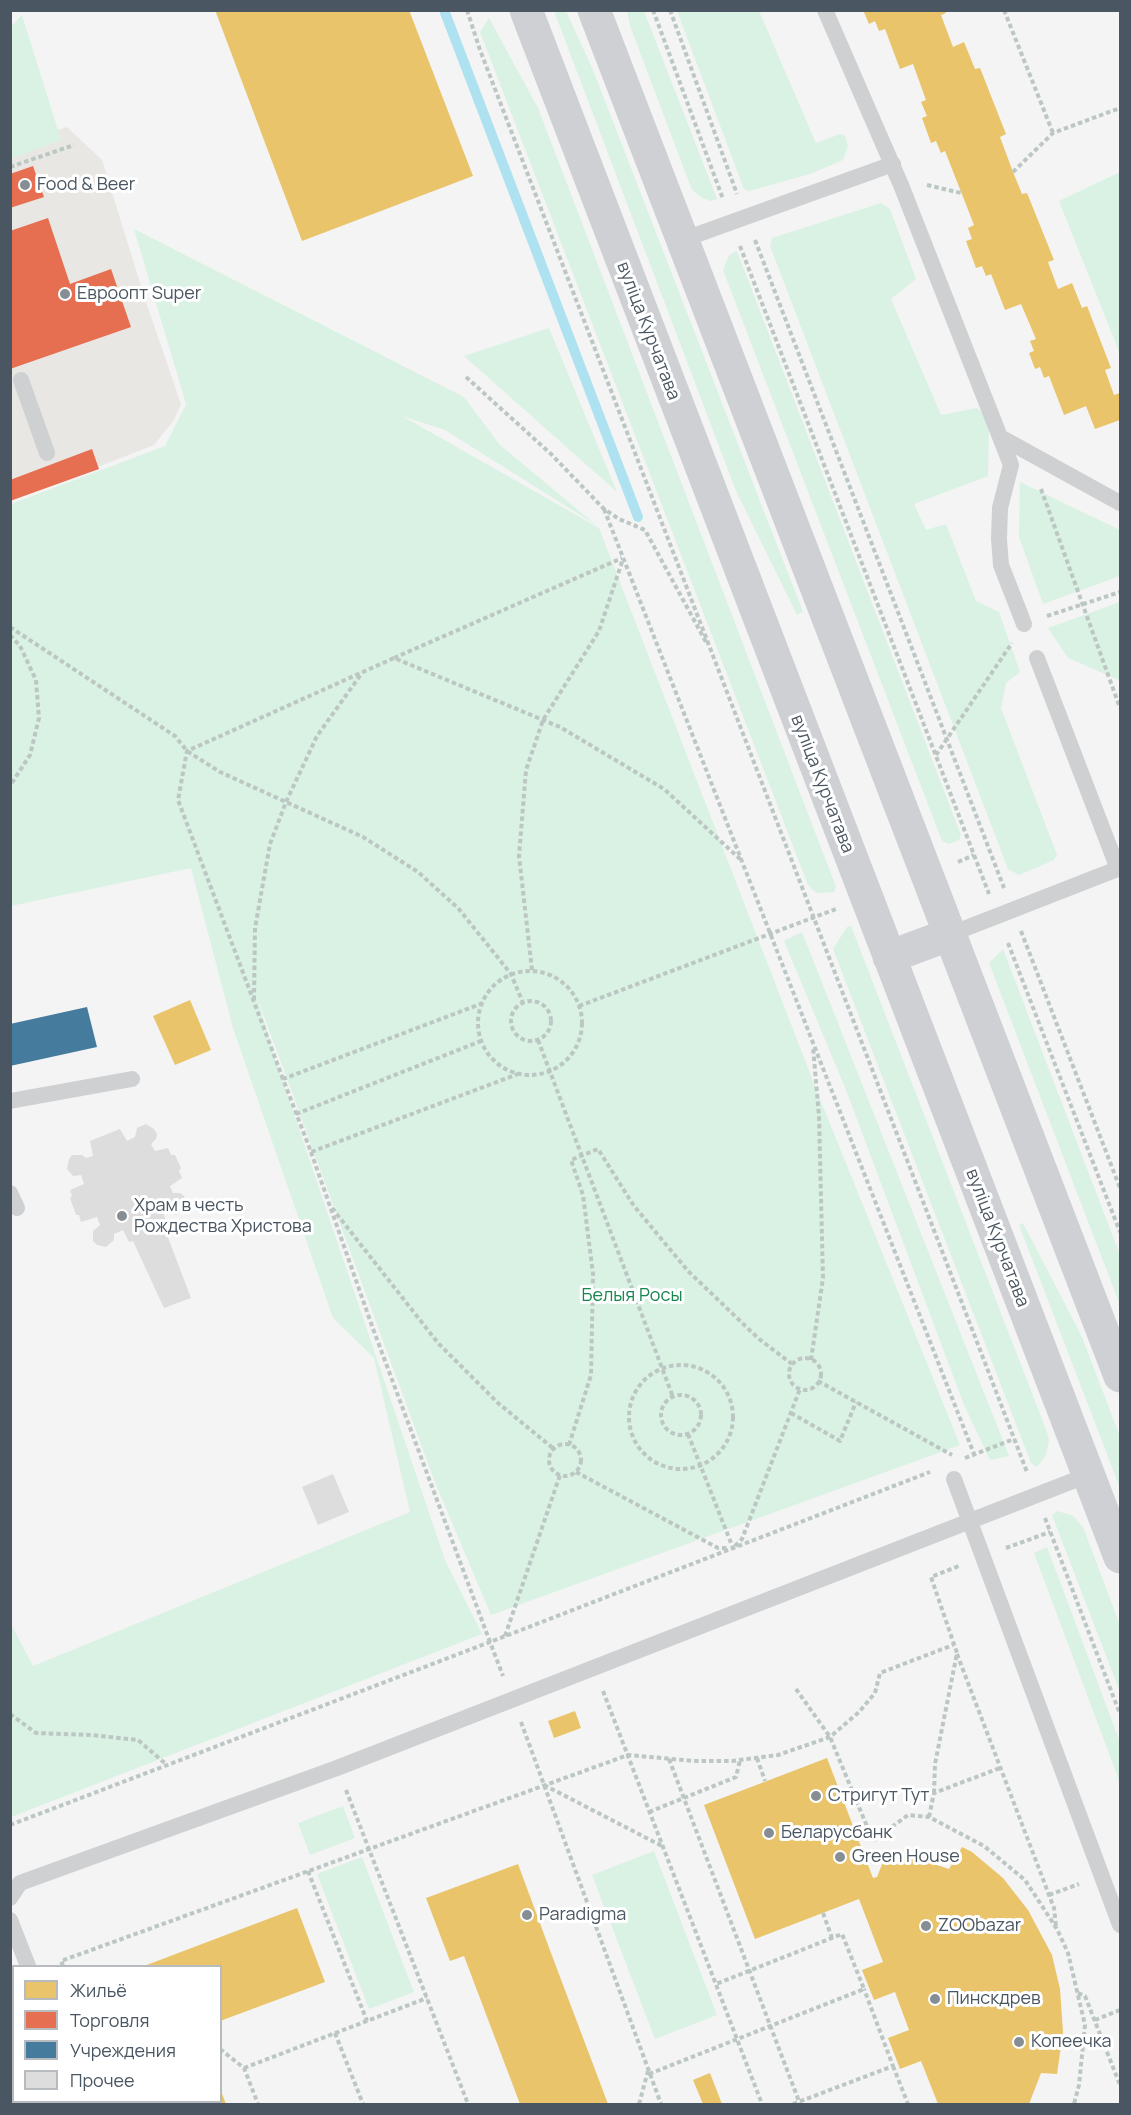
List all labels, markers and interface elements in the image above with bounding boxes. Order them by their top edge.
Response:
place label: Food & Beer [37,174,135,196]
marker: Food & Beer [18,178,32,192]
street label: вуліца Курчатава [612,259,684,403]
place label: Евроопт Super [77,283,201,305]
marker: Евроопт Super [58,287,72,301]
street label: вуліца Курчатава [786,712,858,856]
street label: вуліца Курчатава [961,1166,1033,1310]
place label: Храм в честь Рождества Христова [134,1195,312,1238]
marker: Храм в честь Рождества Христова [115,1209,129,1223]
park label: Белыя Росы [582,1285,682,1307]
place label: Стригут Тут [828,1785,929,1807]
marker: Стригут Тут [809,1789,823,1803]
place label: Беларусбанк [781,1822,892,1844]
marker: Беларусбанк [762,1826,776,1840]
place label: Green House [852,1846,960,1868]
marker: Green House [833,1850,847,1864]
place label: Paradigma [539,1904,626,1926]
marker: Paradigma [520,1908,534,1922]
place label: ZOObazar [938,1915,1021,1937]
marker: ZOObazar [919,1919,933,1933]
legend [12,1965,222,2103]
text: Жильё [70,1978,127,2002]
place label: Пинскдрев [947,1988,1041,2010]
marker: Пинскдрев [928,1992,942,2006]
text: Торговля [70,2008,149,2032]
place label: Копеечка [1031,2031,1112,2053]
marker: Копеечка [1012,2035,1026,2049]
text: Учреждения [70,2038,176,2062]
text: Прочее [70,2068,135,2092]

